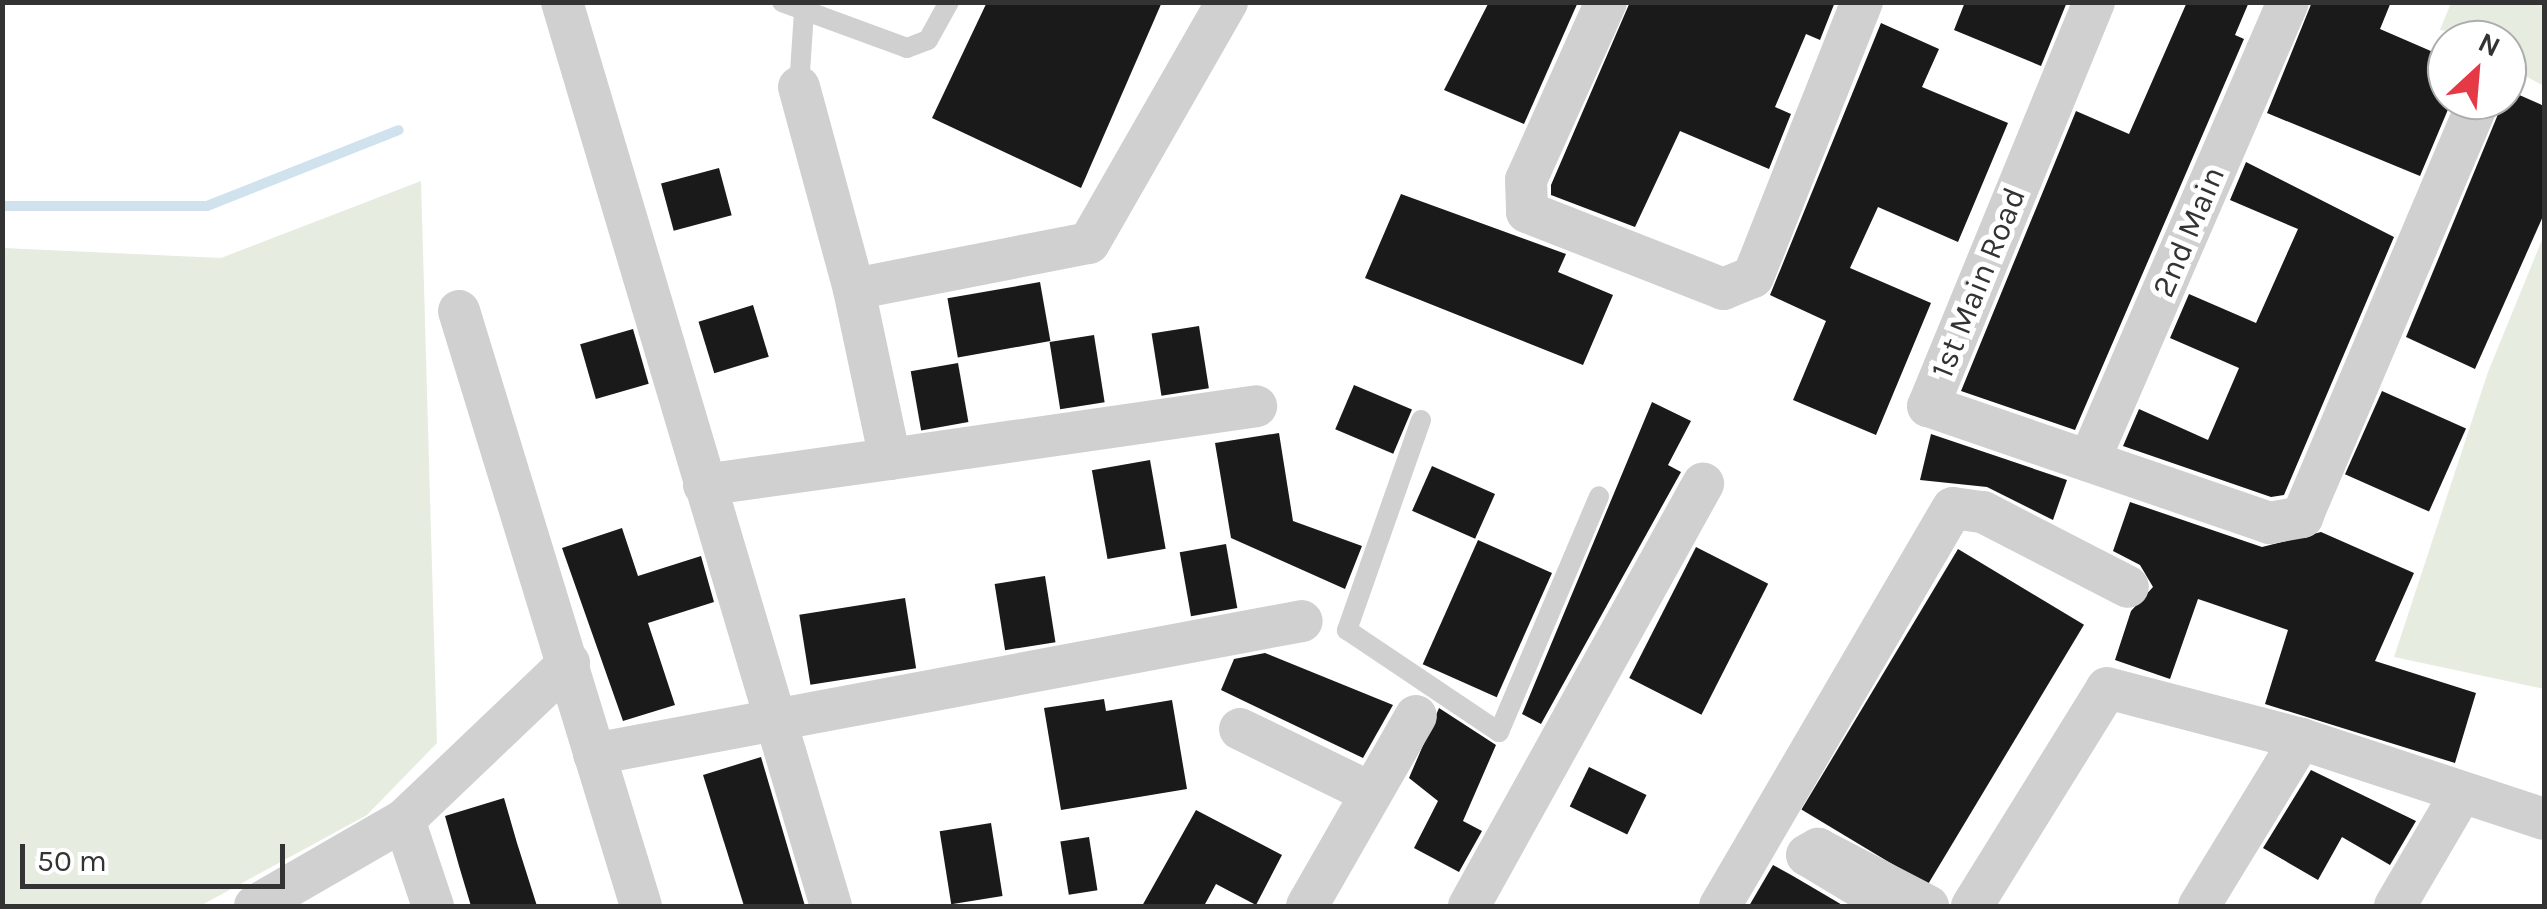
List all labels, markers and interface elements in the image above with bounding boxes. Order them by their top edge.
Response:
north arrow [2427,20,2527,120]
text: N [2473,25,2506,64]
street label: 2nd Main [2144,161,2234,303]
street label: 1st Main Road [1923,182,2035,384]
scale bar [25,824,290,886]
text: 50 m [37,843,107,879]

